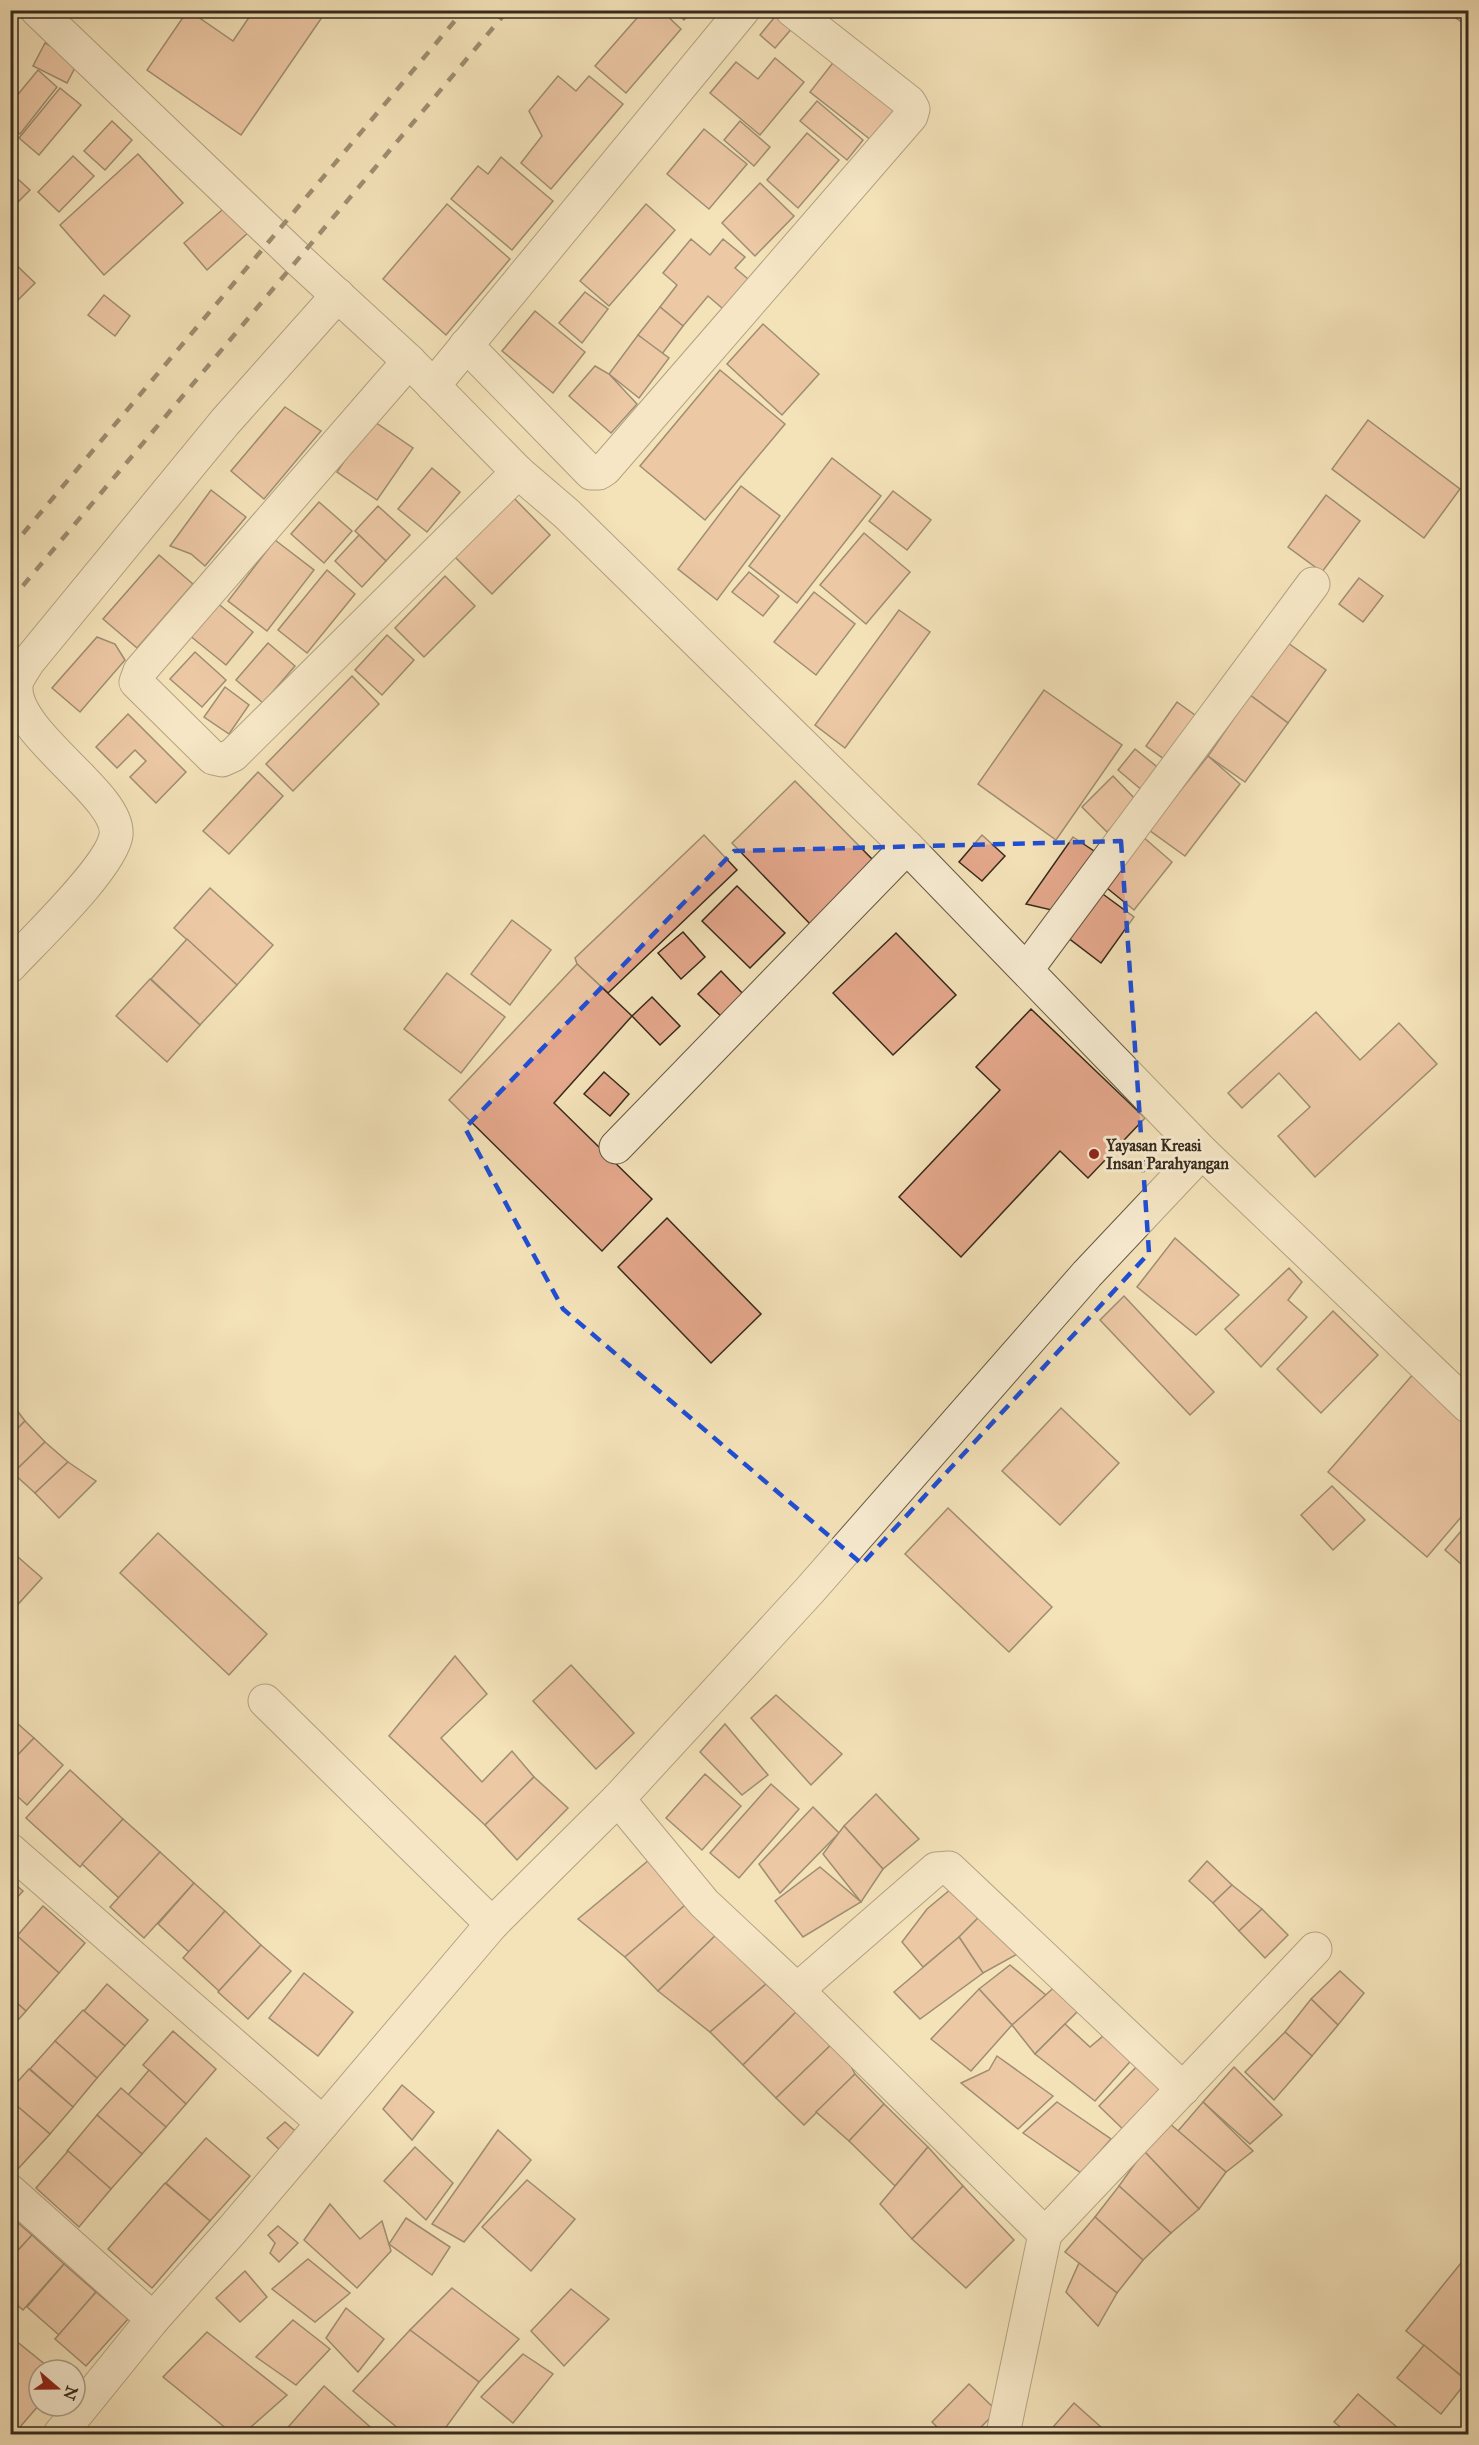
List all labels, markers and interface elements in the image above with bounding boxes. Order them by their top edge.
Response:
place label: Yayasan Kreasi Insan Parahyangan [1105,1136,1229,1174]
marker: Yayasan Kreasi Insan Parahyangan [1087,1147,1101,1161]
north arrow [27,2358,87,2418]
text: N [59,2383,82,2403]

